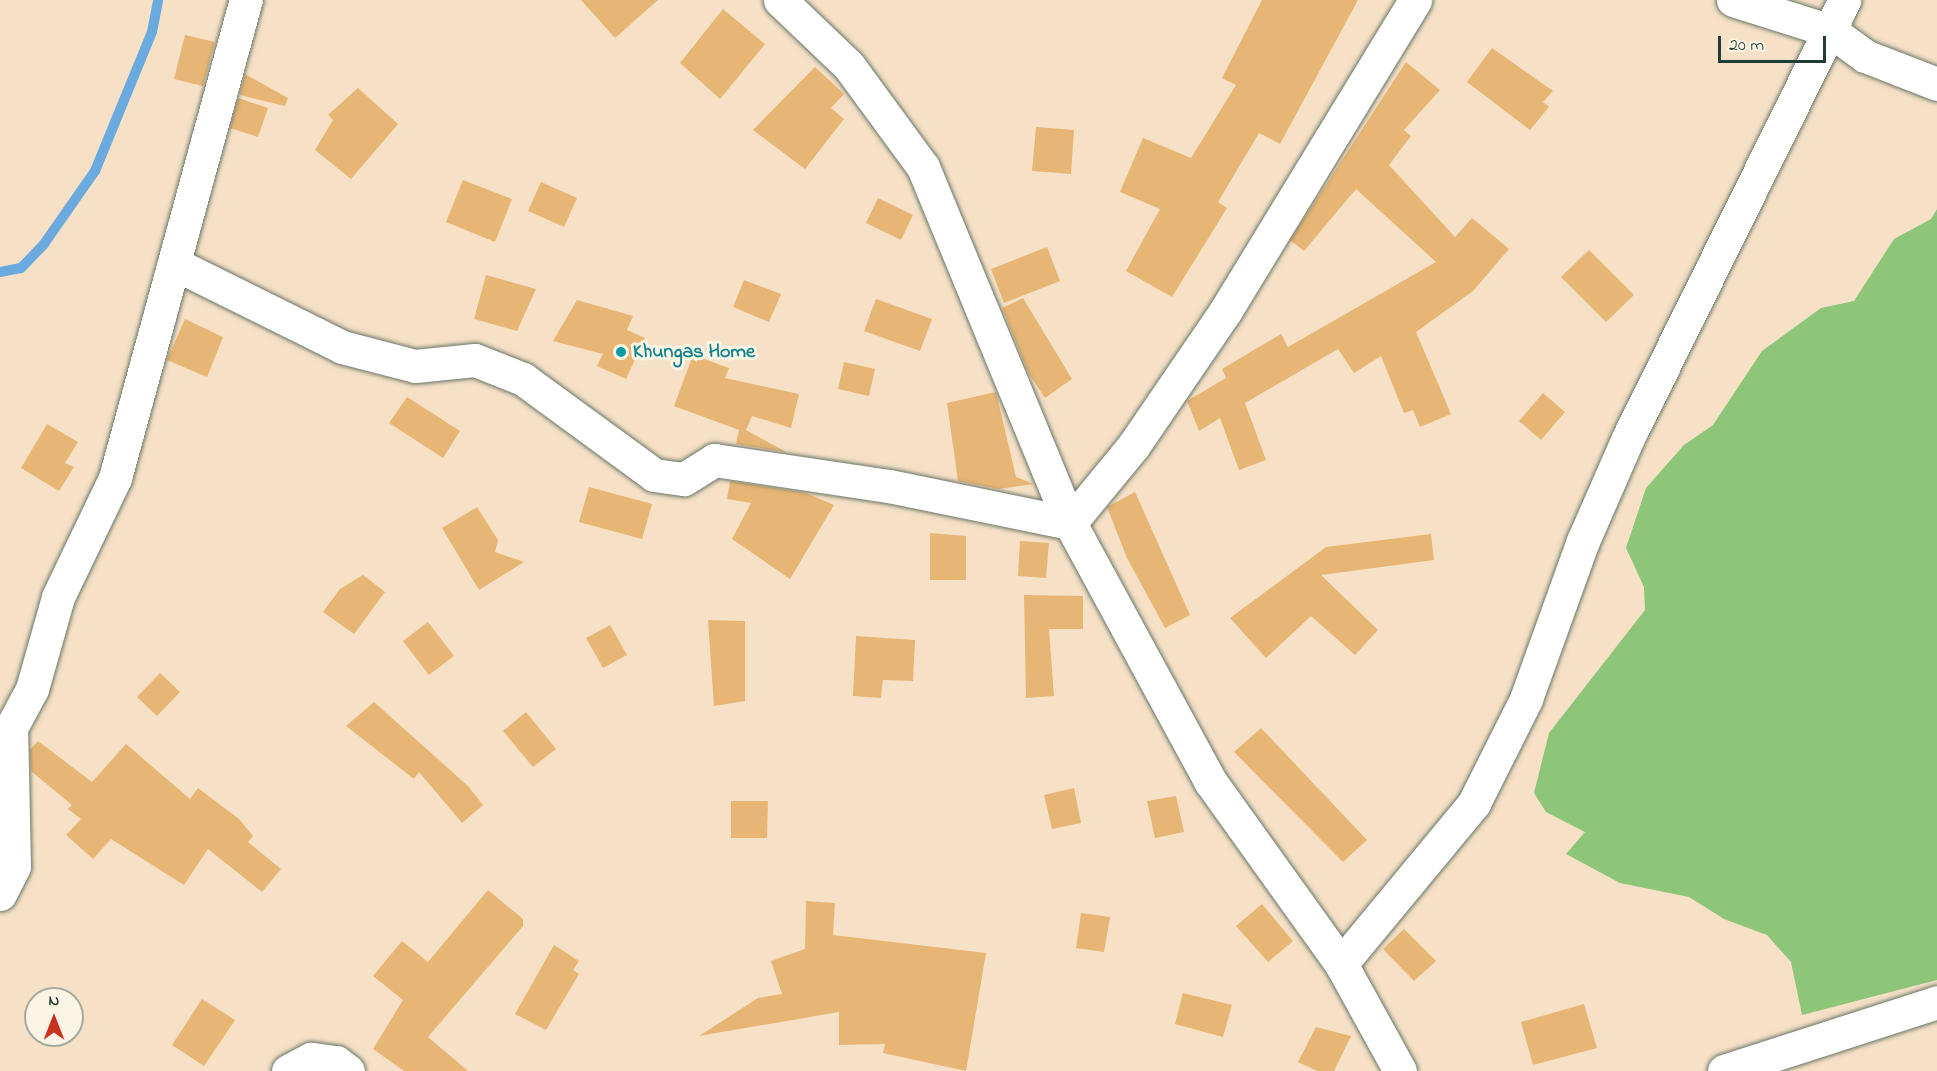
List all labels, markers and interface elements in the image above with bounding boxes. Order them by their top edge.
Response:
scale bar [1721,24,1829,62]
text: 20 m [1729,33,1764,59]
place label: Khungas Home [633,340,755,364]
marker: Khungas Home [614,345,628,359]
north arrow [24,987,84,1047]
text: N [49,989,59,1013]

